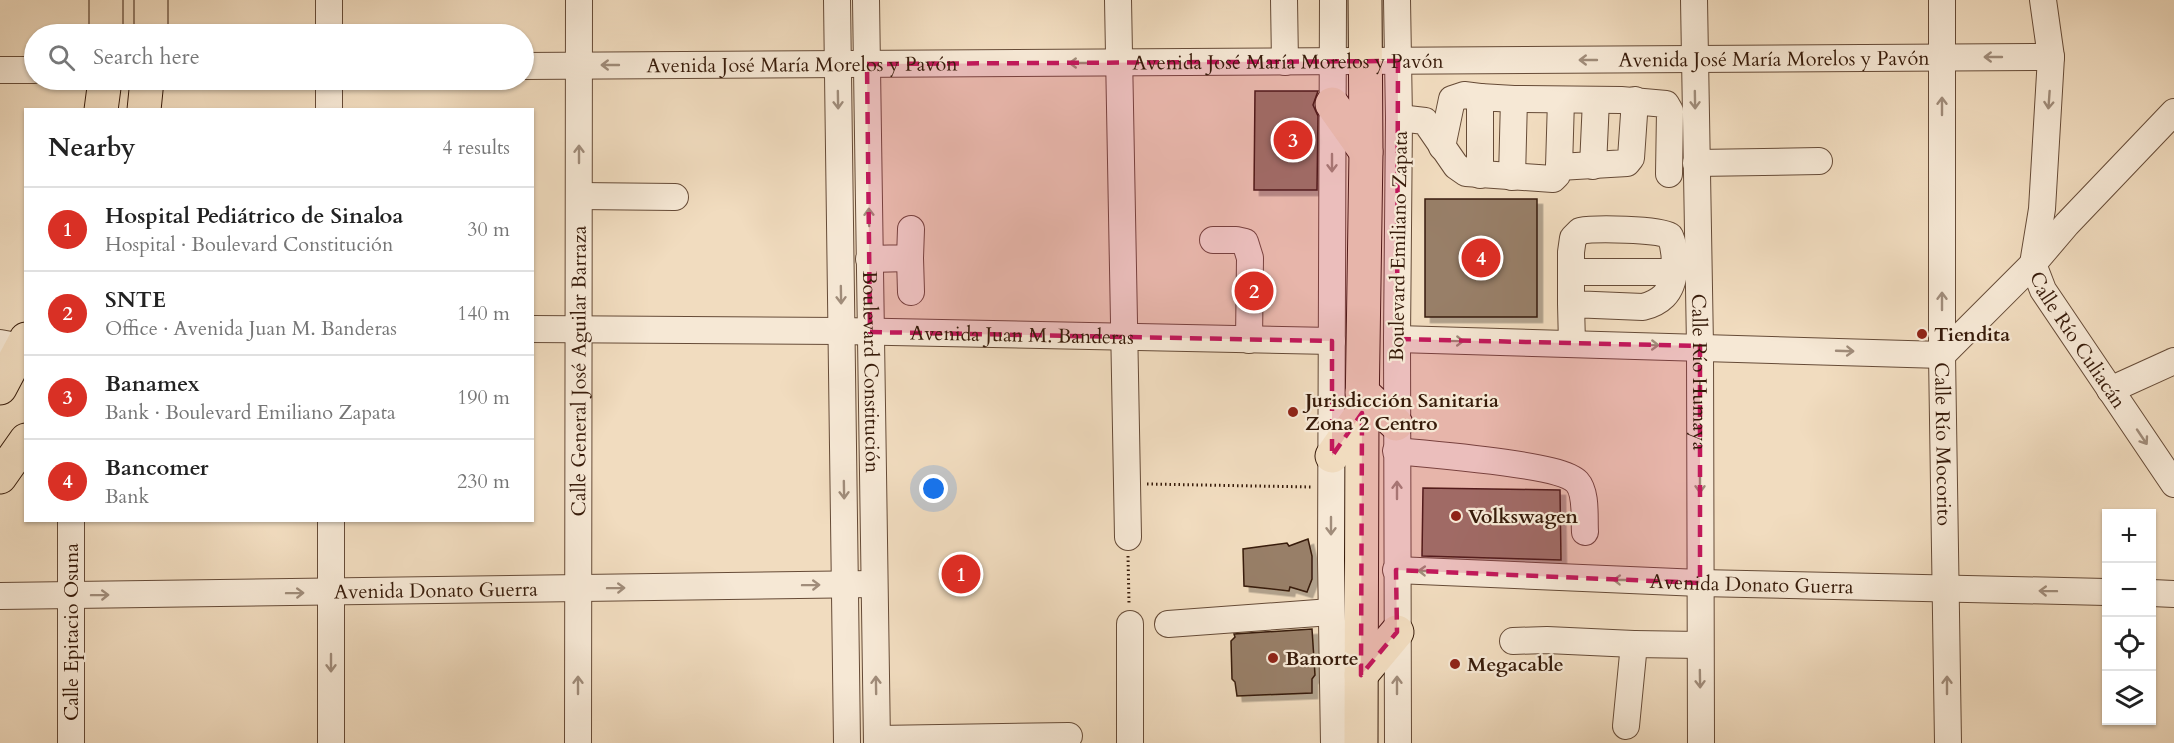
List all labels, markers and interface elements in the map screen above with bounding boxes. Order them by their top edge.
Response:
search box [24,24,534,90]
icon: search [45,41,78,74]
text: Search here [93,42,200,72]
street label: Avenida José María Morelos y Pavón [1618,45,1930,74]
street label: Avenida José María Morelos y Pavón [1132,48,1444,76]
street label: Avenida José María Morelos y Pavón [646,50,958,79]
one-way arrow [1983,51,2003,63]
one-way arrow [1578,54,1598,66]
one-way arrow [1068,57,1088,69]
one-way arrow [600,60,620,71]
one-way arrow [2043,89,2054,109]
one-way arrow [832,90,844,110]
one-way arrow [1690,90,1701,110]
one-way arrow [1936,96,1948,116]
pin: 3 [1274,118,1312,162]
text: Nearby [48,130,136,165]
street label: Boulevard Emiliano Zapata [1383,130,1414,362]
text: 4 results [442,134,510,161]
one-way arrow [573,144,585,164]
one-way arrow [1326,153,1338,173]
text: Hospital Pediátrico de Sinaloa [105,201,403,231]
one-way arrow [863,207,875,227]
text: 1 [62,216,73,243]
text: 30 m [467,216,510,243]
street label: Calle General José Aguilar Barraza [565,225,593,516]
text: Hospital · Boulevard Constitución [105,231,393,258]
pin: 4 [1462,236,1500,280]
pin: 2 [1234,268,1274,314]
street label: Calle Río Culiacán [2023,268,2133,414]
street label: Boulevard Constitución [856,271,886,474]
text: SNTE [105,285,166,315]
one-way arrow [835,285,847,305]
one-way arrow [1936,291,1948,311]
street label: Calle Río Humaya [1685,293,1713,451]
text: 2 [62,300,73,327]
text: 140 m [457,300,510,327]
text: Office · Avenida Juan M. Banderas [105,315,397,342]
street label: Avenida Juan M. Banderas [910,319,1134,351]
place label: Tiendita [1934,321,2010,348]
marker: Tiendita [1915,327,1929,341]
one-way arrow [1445,335,1464,346]
one-way arrow [1639,340,1659,351]
one-way arrow [1834,346,1854,357]
street label: Calle Río Mocorito [1928,362,1958,526]
text: Banamex [105,369,200,399]
text: 3 [62,384,73,411]
text: 190 m [457,384,510,411]
place label: Jurisdicción Sanitaria Zona 2 Centro [1302,387,1499,437]
text: Bank · Boulevard Emiliano Zapata [105,399,396,426]
marker: Jurisdicción Sanitaria Zona 2 Centro [1286,405,1300,419]
one-way arrow [2136,429,2149,446]
text: Bancomer [105,453,209,483]
text: 4 [62,468,73,495]
text: 230 m [457,468,510,495]
your location [919,474,948,503]
one-way arrow [1694,474,1706,494]
one-way arrow [838,480,849,500]
one-way arrow [1391,480,1403,500]
text: Bank [105,483,149,510]
place label: Volkswagen [1468,503,1578,530]
marker: Volkswagen [1449,509,1463,523]
map controls [2102,509,2156,725]
button: + [2102,509,2156,563]
one-way arrow [1325,516,1337,536]
street label: Calle Epitacio Osuna [58,543,85,721]
pin: 1 [942,552,980,596]
button: − [2102,563,2156,617]
one-way arrow [1418,566,1438,577]
street label: Avenida Donato Guerra [1649,568,1854,600]
one-way arrow [1613,574,1633,585]
street label: Avenida Donato Guerra [334,576,538,605]
one-way arrow [801,580,821,591]
one-way arrow [606,582,626,594]
one-way arrow [2039,585,2059,597]
one-way arrow [285,587,305,599]
one-way arrow [90,590,110,601]
button: locate [2102,617,2156,671]
place label: Banorte [1285,645,1359,672]
marker: Banorte [1266,651,1280,665]
place label: Megacable [1467,651,1564,678]
one-way arrow [325,652,337,672]
marker: Megacable [1448,657,1462,671]
one-way arrow [1694,669,1706,689]
button: layers [2102,671,2156,725]
one-way arrow [572,675,584,695]
one-way arrow [870,675,882,695]
one-way arrow [1391,675,1403,695]
one-way arrow [1941,675,1953,695]

